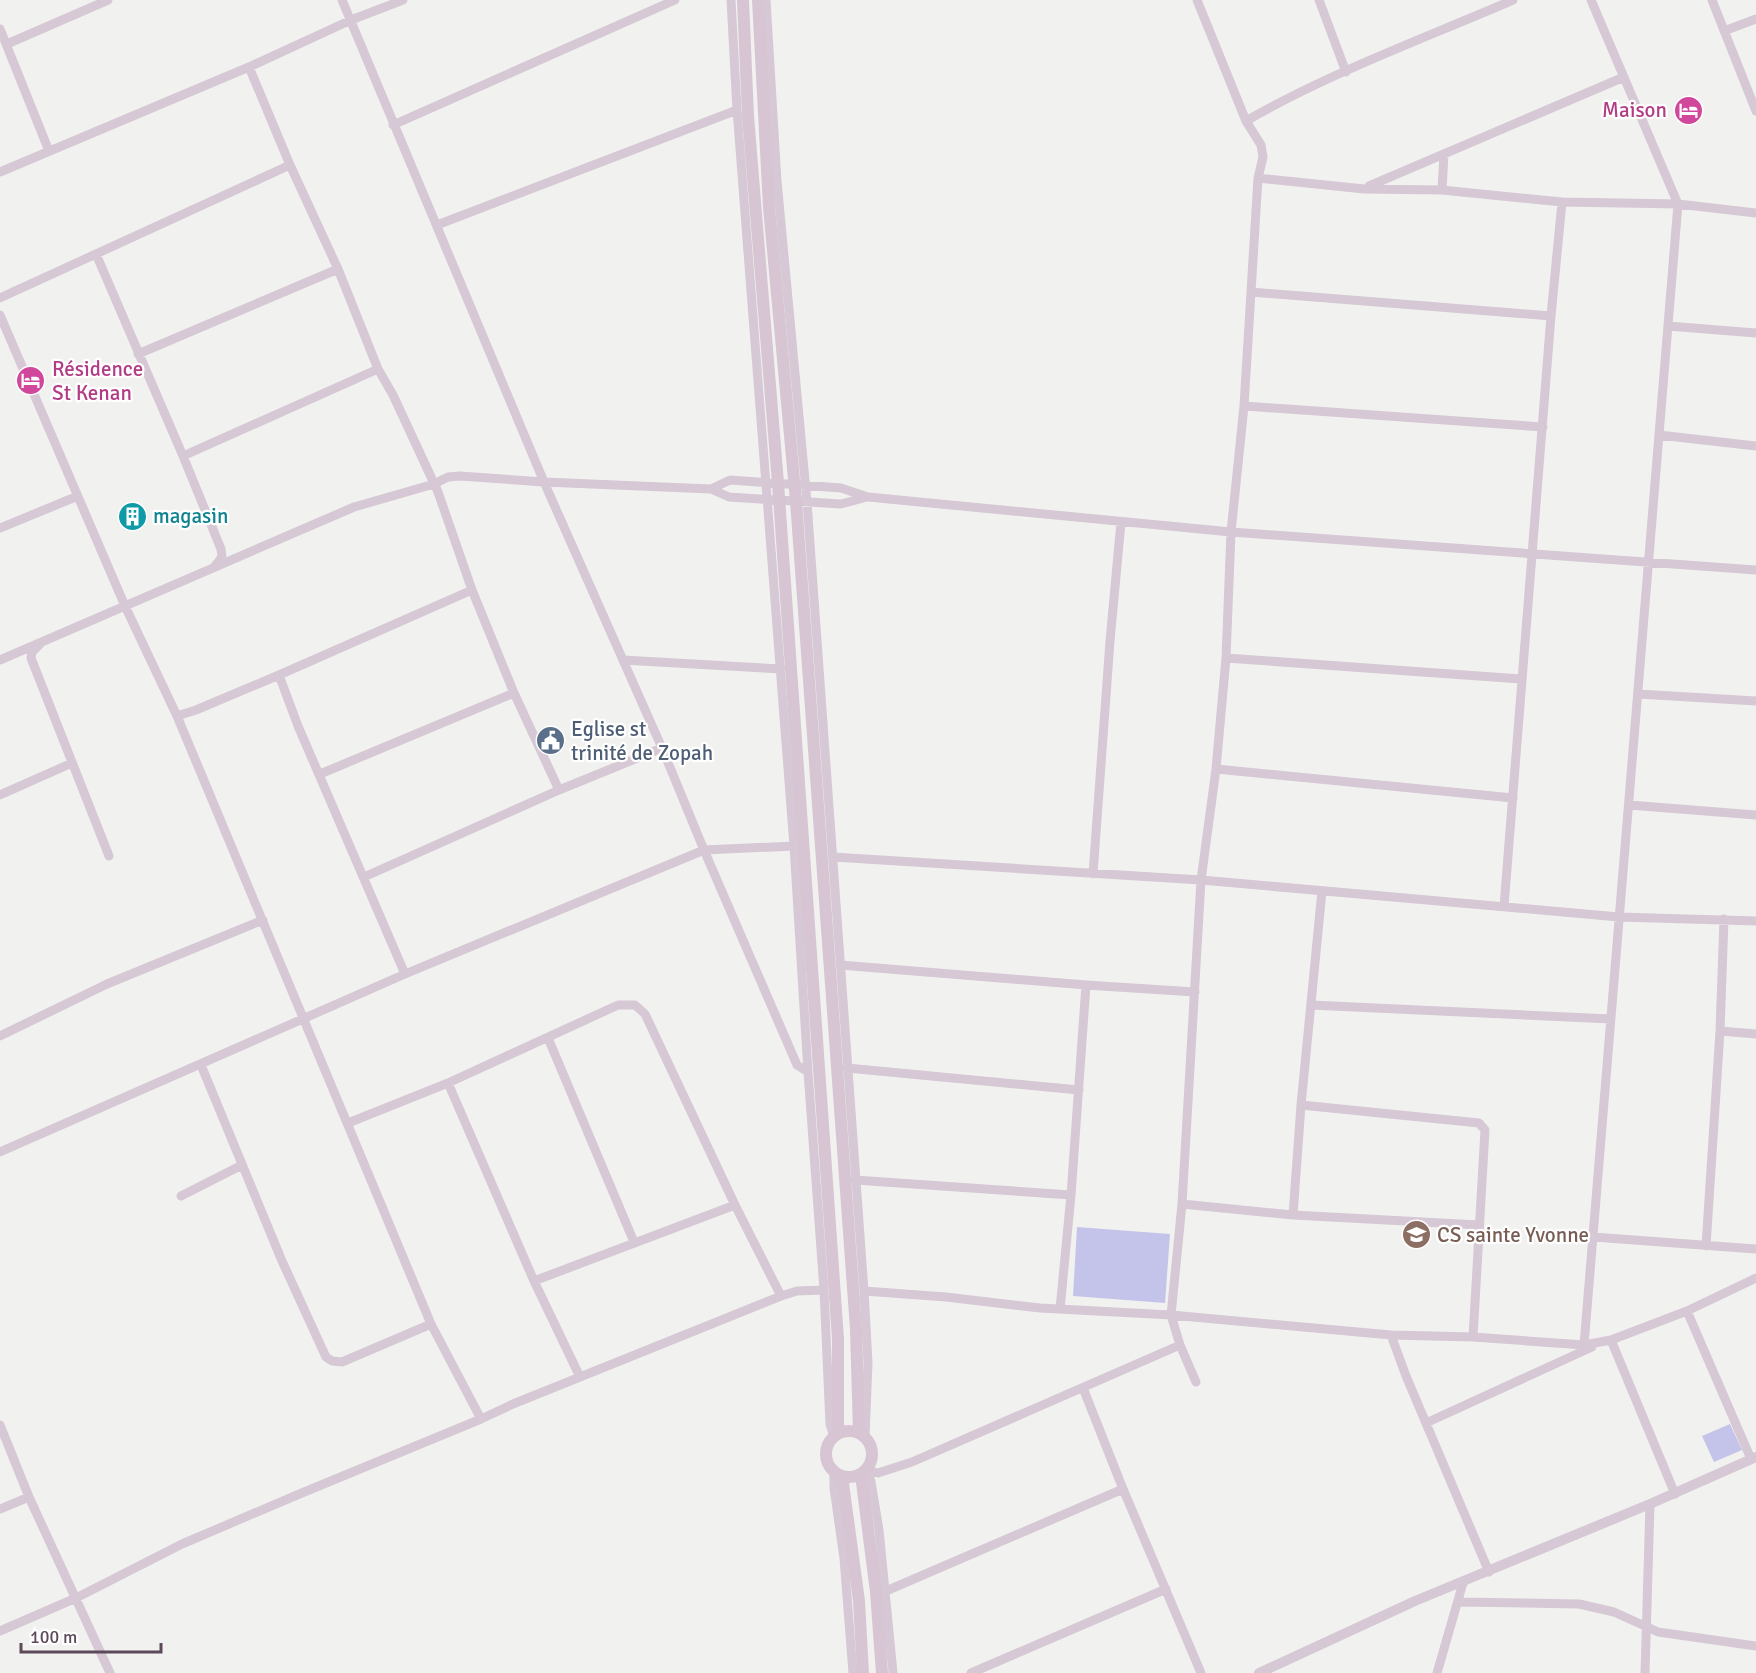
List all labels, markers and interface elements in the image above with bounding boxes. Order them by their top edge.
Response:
hotel icon: Maison [1672,94,1704,126]
place label: Maison [1602,97,1667,123]
place label: Résidence St Kenan [52,356,143,406]
hotel icon: Résidence St Kenan [15,365,47,397]
building icon: magasin [116,500,148,532]
place label: magasin [153,503,228,529]
place label: Eglise st trinité de Zopah [571,716,713,766]
public building icon: Eglise st trinité de Zopah [534,725,566,757]
school or university icon: CS sainte Yvonne [1400,1219,1432,1251]
place label: CS sainte Yvonne [1437,1222,1589,1248]
scale bar [21,1616,160,1654]
text: 100 m [30,1626,77,1648]

